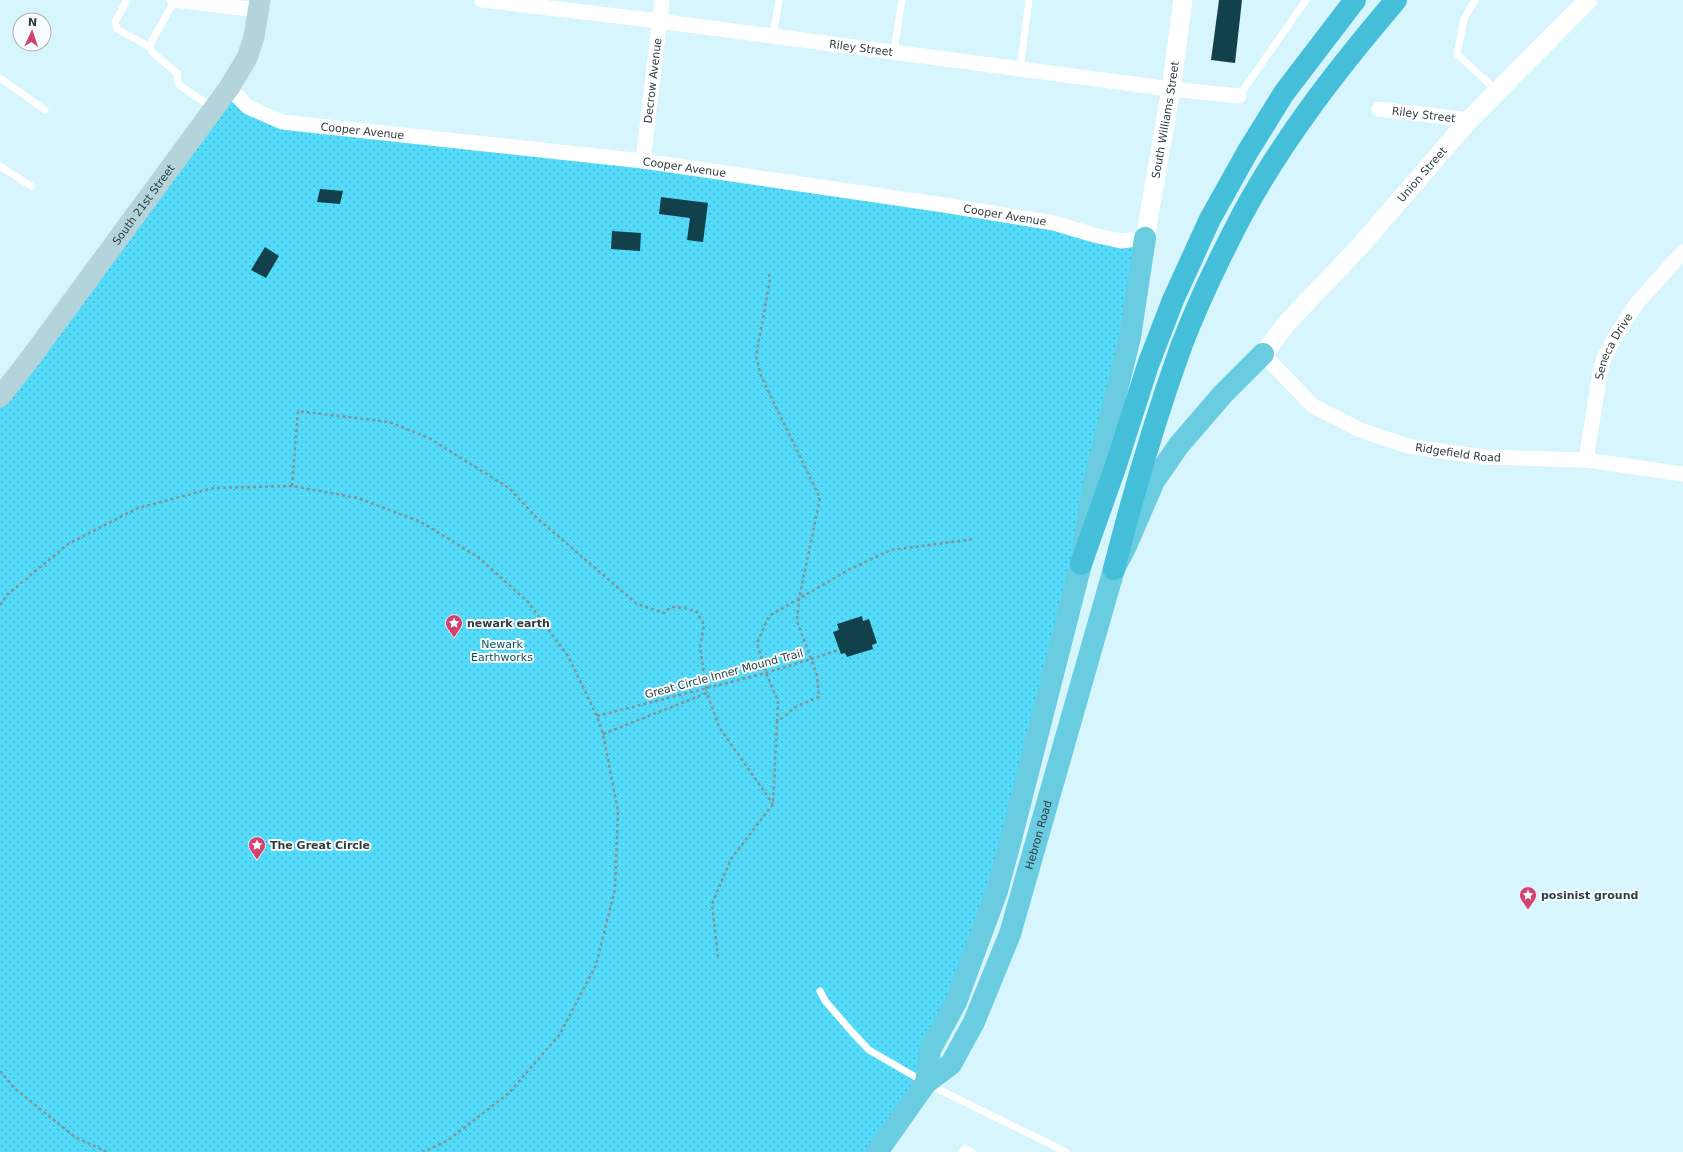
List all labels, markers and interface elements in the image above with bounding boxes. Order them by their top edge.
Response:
north arrow [12,12,52,52]
text: N [28,16,37,29]
street label: Decrow Avenue [641,37,664,124]
street label: Riley Street [828,37,894,59]
street label: South Williams Street [1149,60,1181,179]
street label: Riley Street [1391,104,1457,125]
street label: Cooper Avenue [320,120,405,142]
street label: Union Street [1395,144,1450,205]
street label: Cooper Avenue [642,155,727,180]
street label: South 21st Street [109,161,178,247]
street label: Cooper Avenue [962,202,1048,228]
street label: Seneca Drive [1593,310,1635,381]
street label: Ridgefield Road [1414,441,1501,464]
place icon: newark earth [444,613,464,638]
place label: newark earth [467,617,550,630]
park label: Newark Earthworks [471,638,533,664]
street label: Great Circle Inner Mound Trail [643,647,805,701]
street label: Hebron Road [1022,799,1054,871]
place icon: The Great Circle [247,835,267,860]
place label: The Great Circle [270,839,370,852]
place icon: posinist ground [1518,885,1538,910]
place label: posinist ground [1541,889,1638,902]

